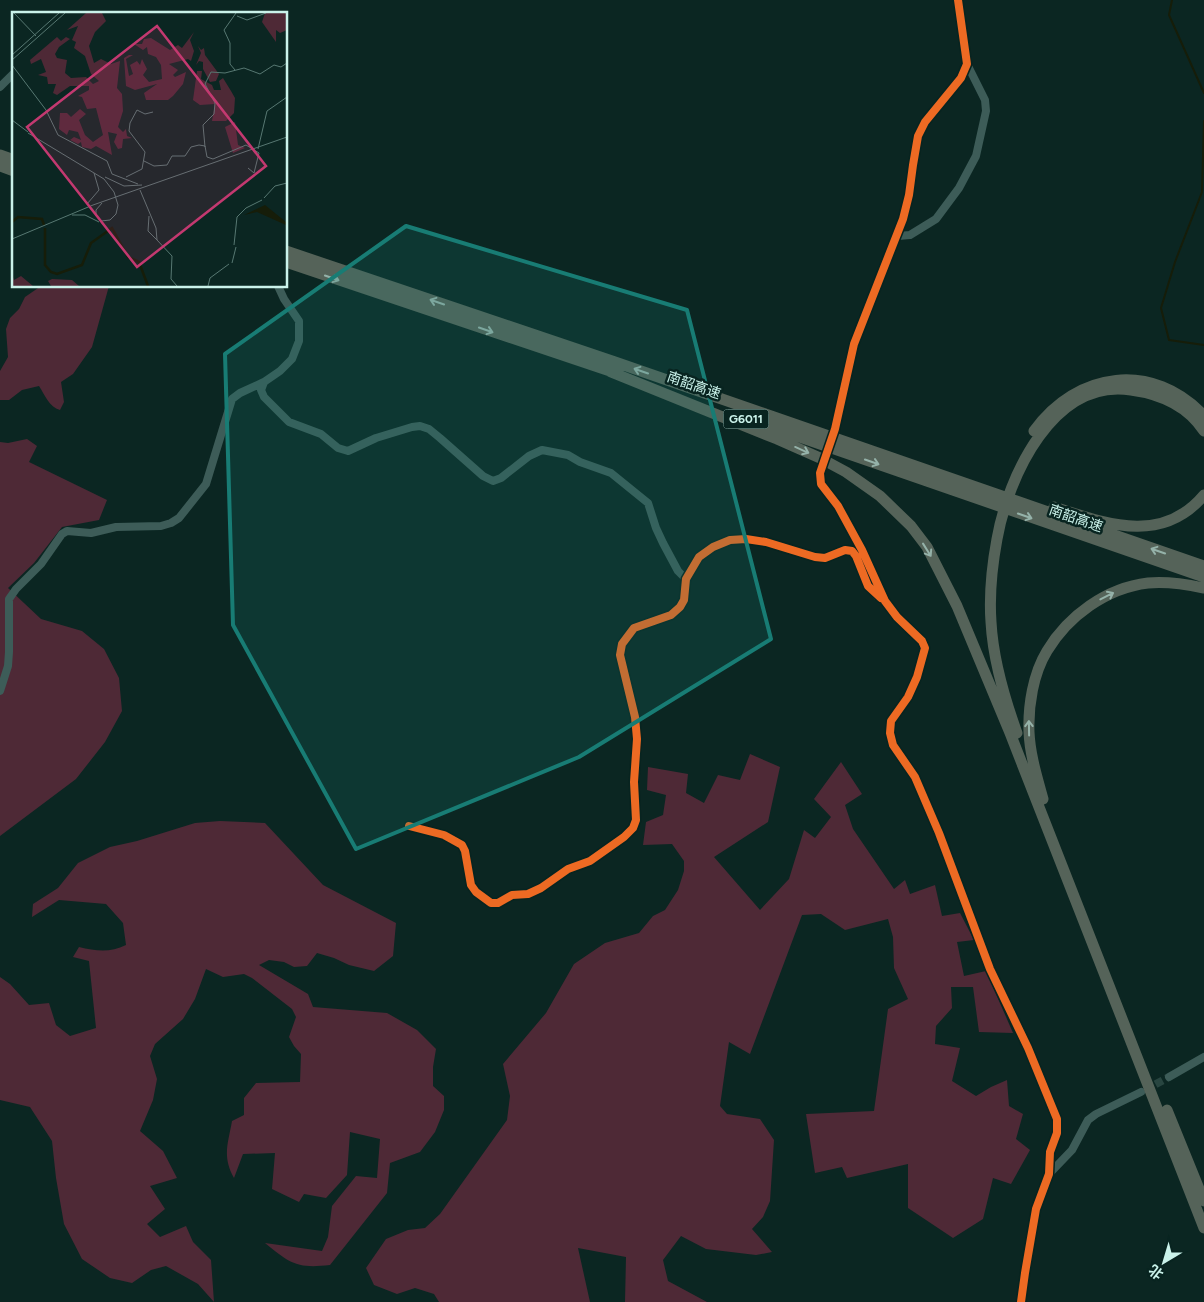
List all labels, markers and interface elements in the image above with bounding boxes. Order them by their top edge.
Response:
inset map [12,12,288,288]
one-way arrow [324,274,340,283]
one-way arrow [430,297,445,306]
one-way arrow [478,326,494,335]
one-way arrow [633,366,649,375]
street label: 南韶高速 [665,368,723,403]
road number: G6011 [724,409,768,428]
one-way arrow [794,446,809,456]
one-way arrow [863,458,879,468]
street label: 南韶高速 [1047,501,1105,536]
one-way arrow [1017,512,1032,521]
one-way arrow [923,542,933,556]
one-way arrow [1150,546,1166,555]
one-way arrow [1099,591,1114,600]
one-way arrow [1025,720,1034,736]
north arrow [1139,1237,1189,1287]
text: 北 [1146,1261,1167,1283]

